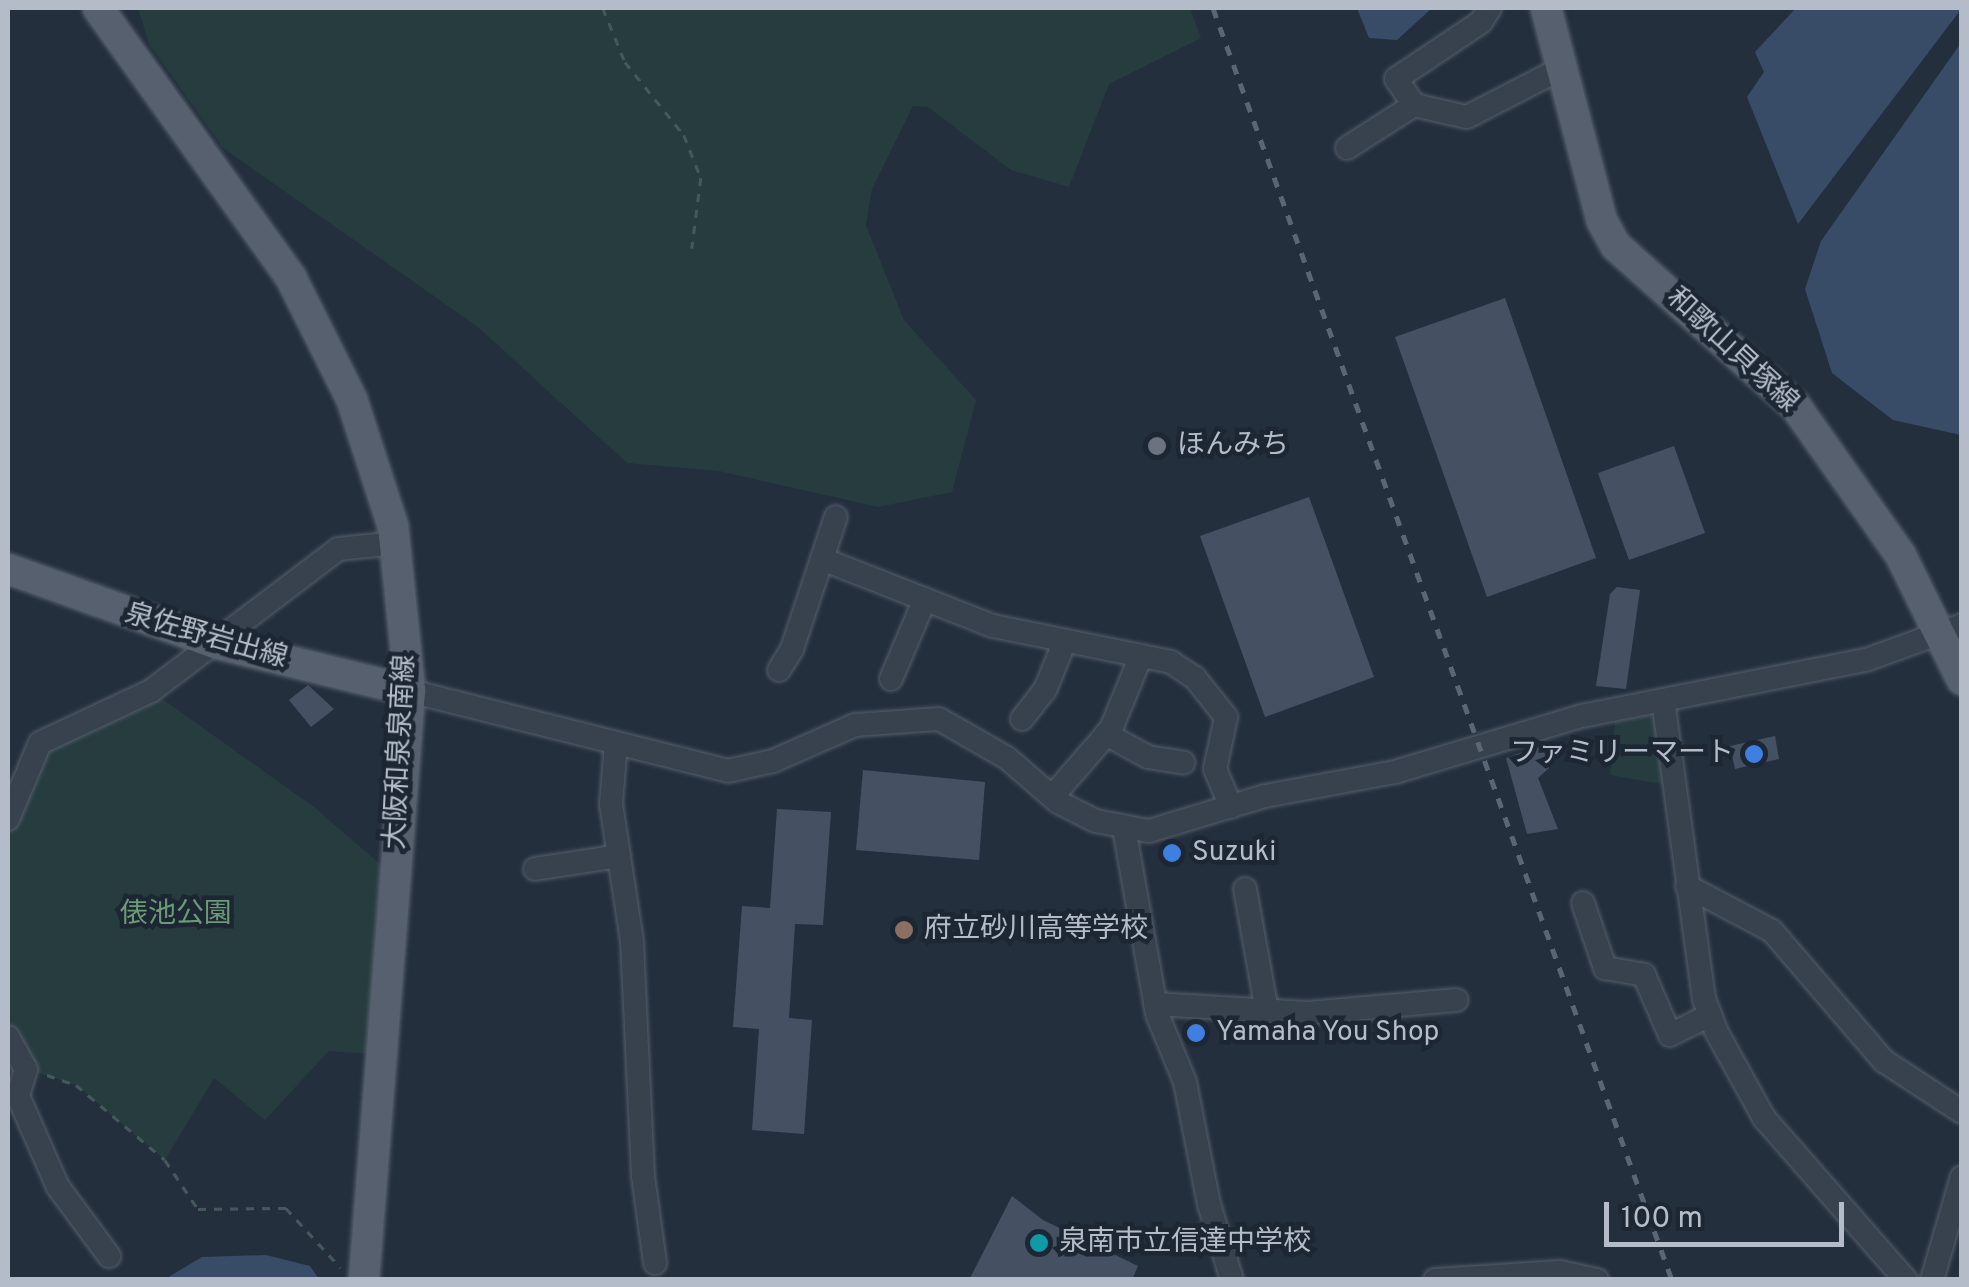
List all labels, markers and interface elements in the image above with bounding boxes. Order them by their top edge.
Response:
street label: 和歌山貝塚線 [1659,281,1805,421]
place label: ほんみち [1177,429,1289,463]
marker: ほんみち [1146,435,1168,457]
street label: 泉佐野岩出線 [121,598,291,676]
street label: 大阪和泉泉南線 [379,653,423,851]
place label: ファミリーマート [1510,737,1734,771]
marker: ファミリーマート [1743,743,1765,765]
place label: Suzuki [1192,836,1276,870]
marker: Suzuki [1161,842,1183,864]
park label: 俵池公園 [120,898,232,932]
place label: 府立砂川高等学校 [924,913,1148,947]
marker: 府立砂川高等学校 [893,919,915,941]
place label: Yamaha You Shop [1216,1016,1440,1050]
marker: Yamaha You Shop [1185,1022,1207,1044]
scale bar [1609,1182,1849,1244]
text: 100 m [1621,1201,1703,1238]
place label: 泉南市立信達中学校 [1059,1226,1311,1260]
marker: 泉南市立信達中学校 [1028,1232,1050,1254]

